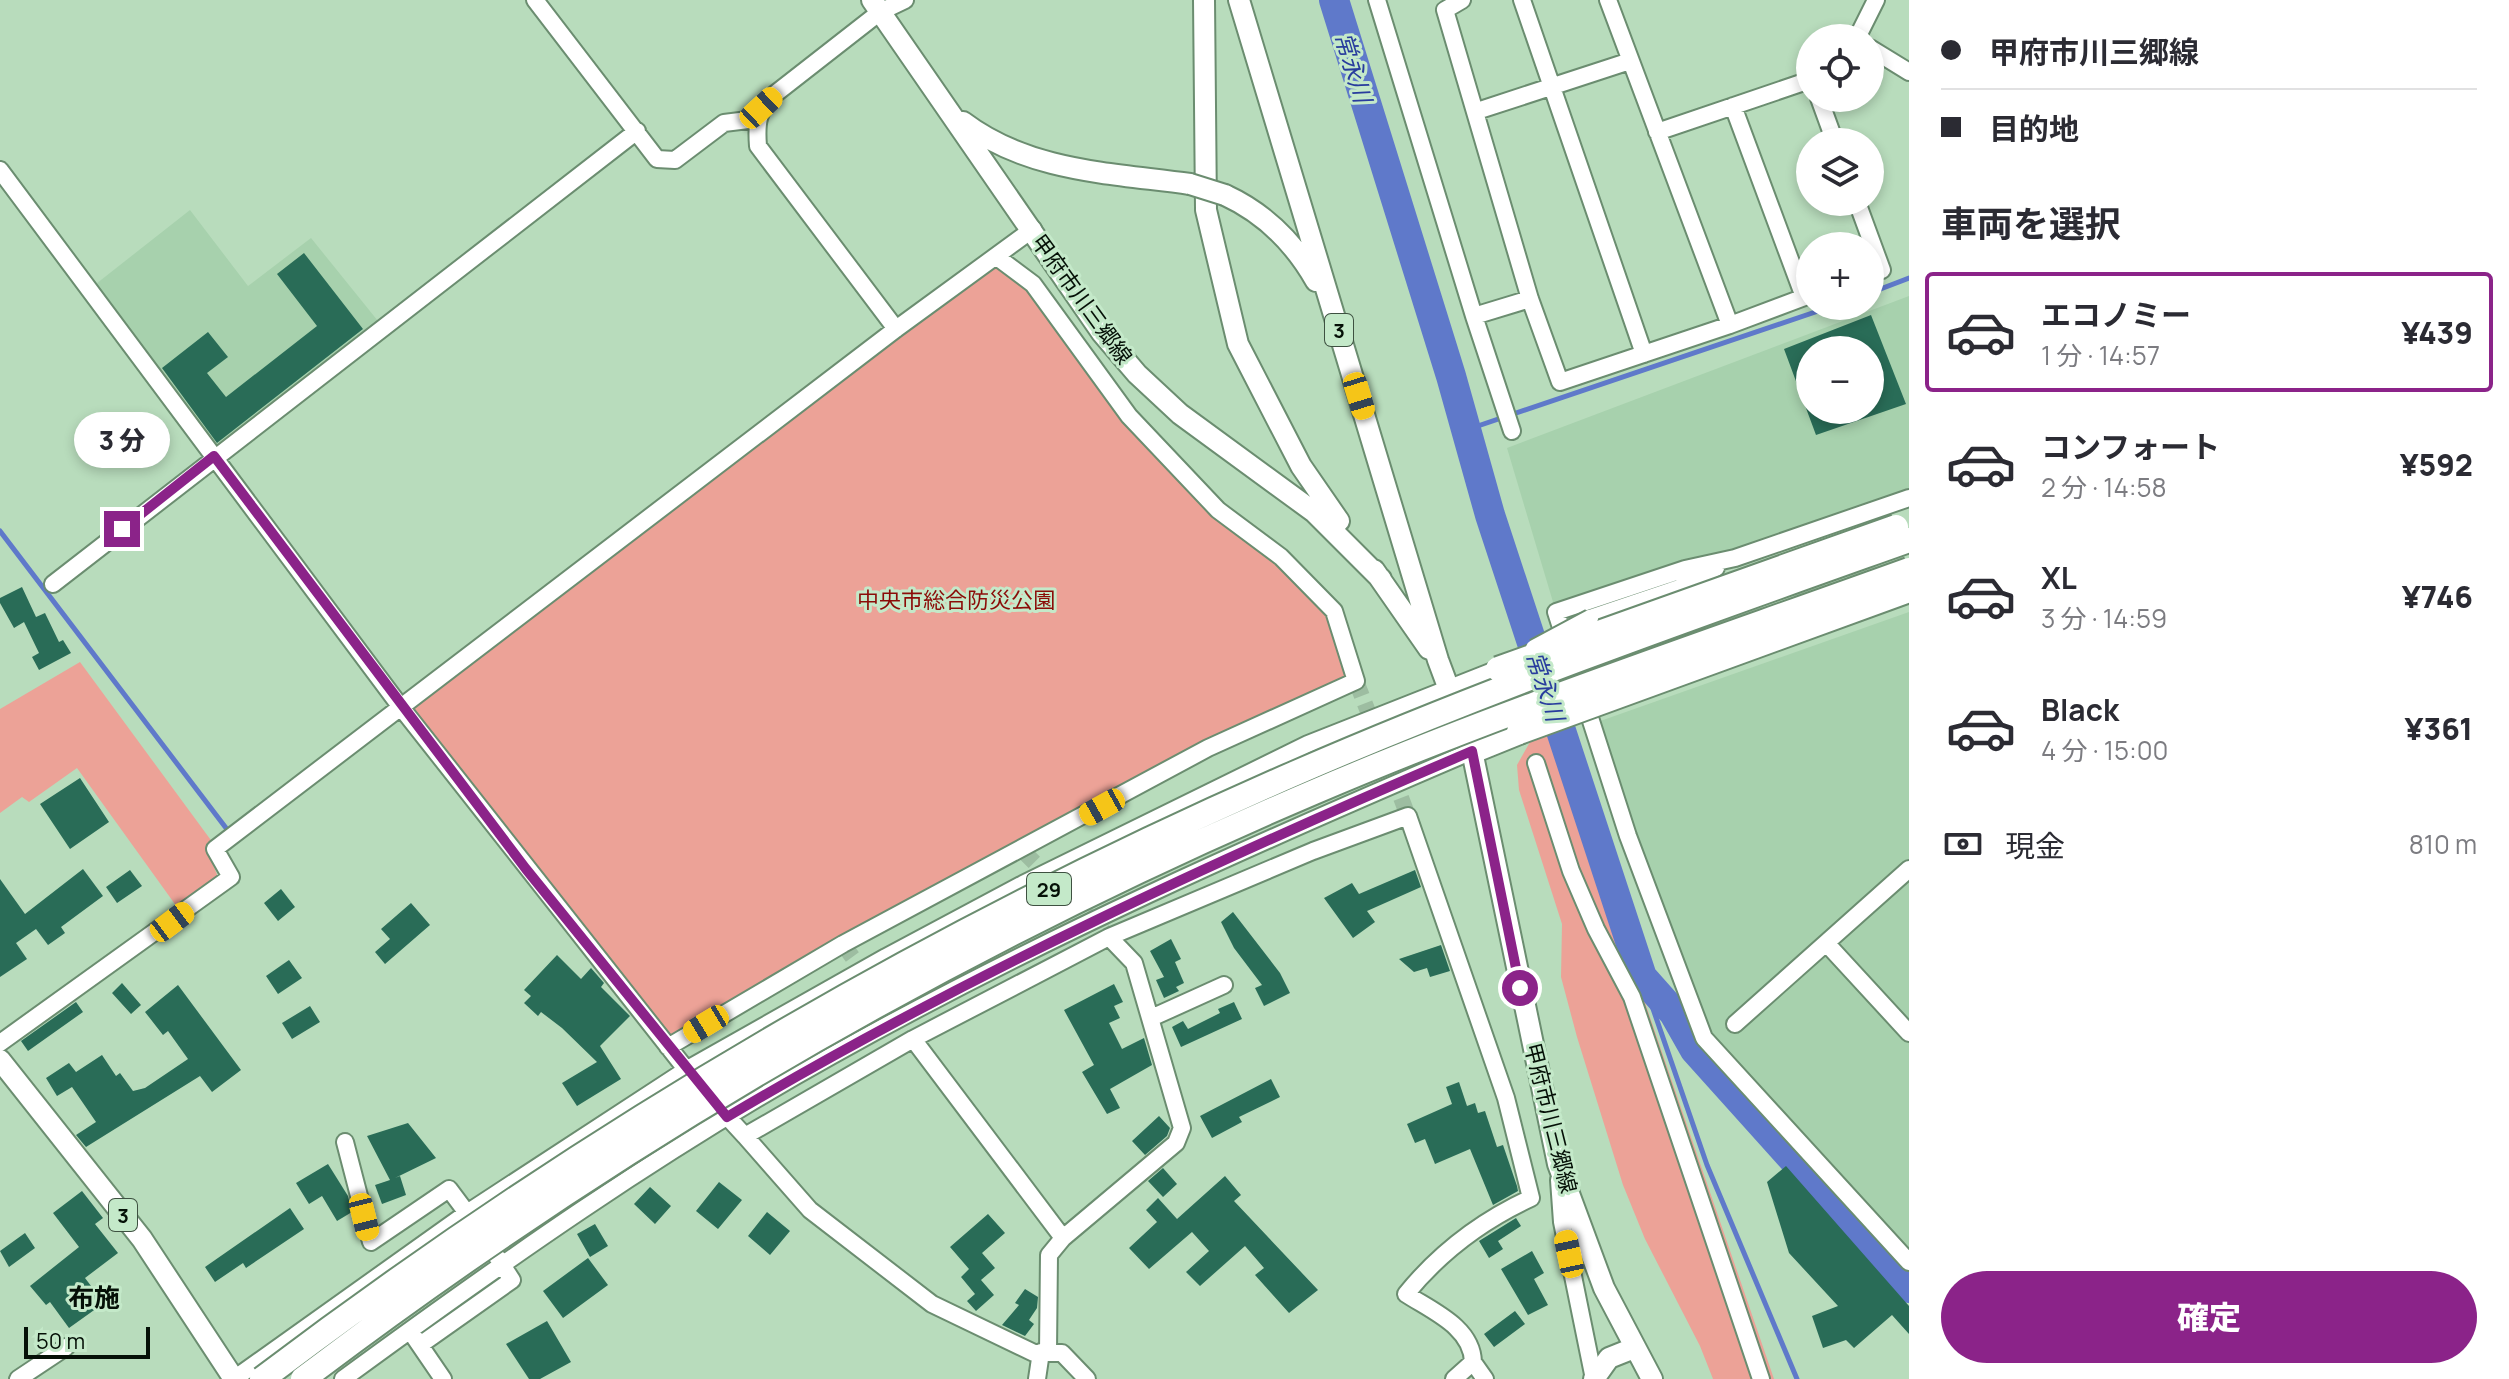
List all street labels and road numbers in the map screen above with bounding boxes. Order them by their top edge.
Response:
street label: 甲府市川三郷線 [1025,228,1139,370]
road number: 3 [1325,314,1353,346]
road number: 29 [1027,873,1071,905]
street label: 甲府市川三郷線 [1518,1040,1584,1196]
road number: 3 [109,1199,137,1231]

